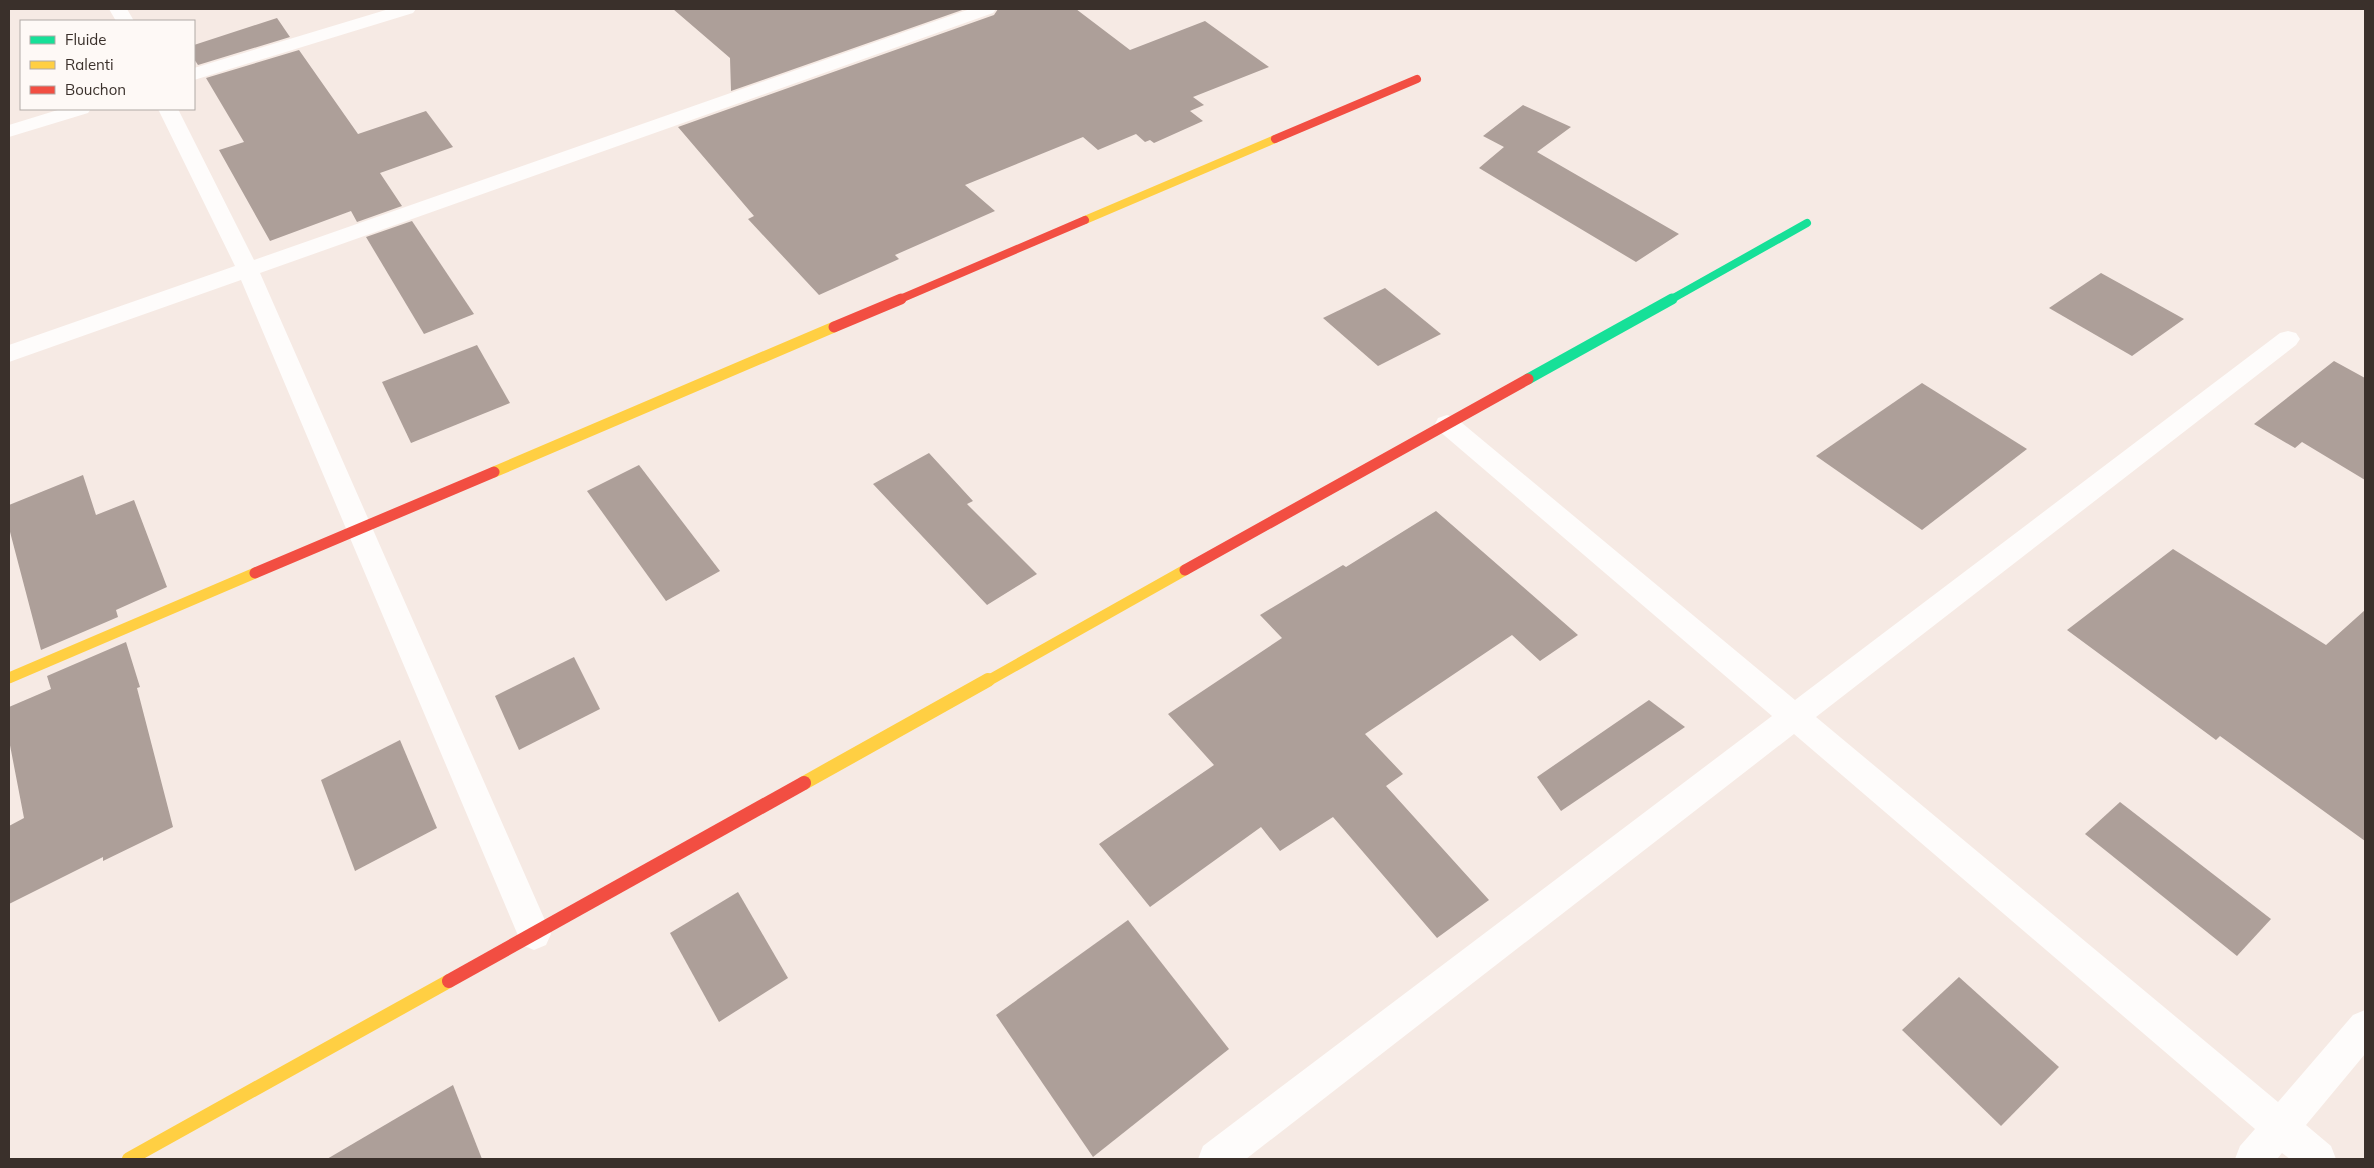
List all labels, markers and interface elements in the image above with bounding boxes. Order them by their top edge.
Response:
legend [20,20,195,110]
text: Fluide [65,30,106,49]
text: Ralenti [65,55,114,74]
text: Bouchon [65,80,126,99]

